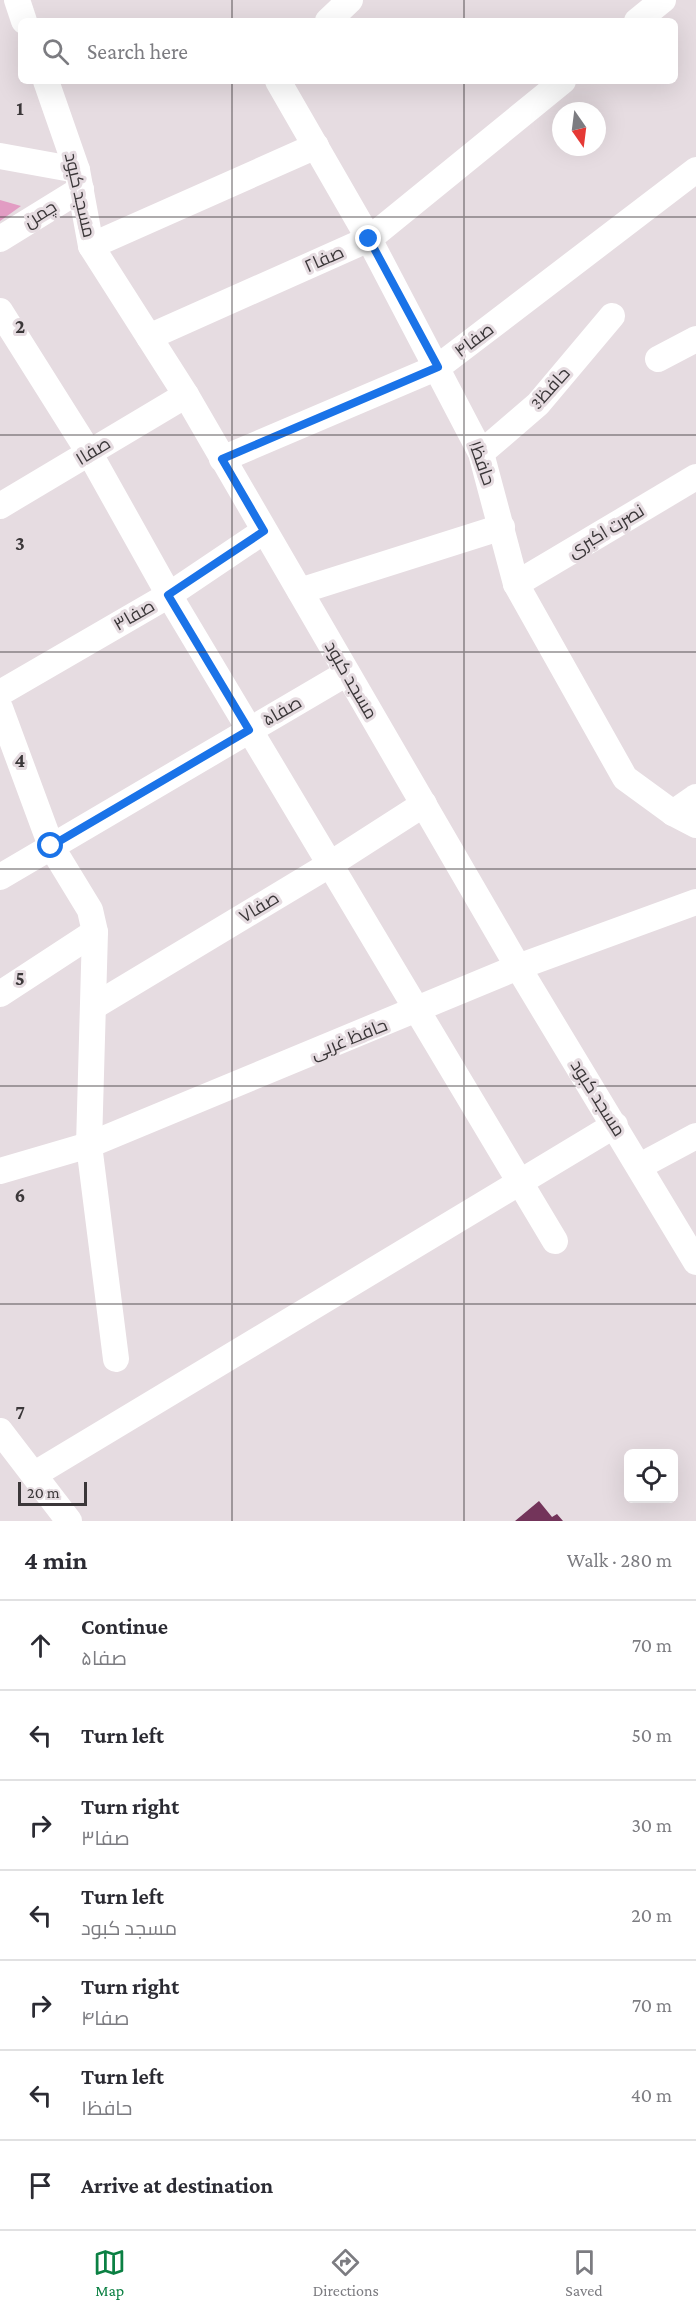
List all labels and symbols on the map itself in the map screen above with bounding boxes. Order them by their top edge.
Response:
text: 1 [16,97,24,119]
north arrow [552,102,606,156]
street label: مسجد کبود [60,151,99,240]
street label: چمن [20,196,61,233]
route end [355,225,381,251]
street label: صفا۲ [301,242,347,276]
text: 2 [15,315,25,337]
street label: صفا۴ [451,319,497,361]
street label: حافظ3 [526,363,574,413]
street label: صفا۱ [72,433,114,469]
street label: حافظ۱ [465,438,499,488]
street label: نصرت اکبری [564,500,648,562]
text: 3 [15,532,25,554]
street label: صفا۳ [110,595,158,635]
street label: مسجد کبود [320,638,381,723]
street label: صفا۵ [259,692,305,730]
text: 4 [15,749,26,771]
route start [37,832,63,858]
street label: صفا۷ [236,887,282,927]
text: 5 [15,967,25,989]
street label: حافظ غربی [308,1015,391,1064]
street label: مسجد کبود [566,1056,629,1141]
text: 6 [15,1184,25,1206]
text: 7 [15,1401,25,1423]
scale bar [18,1479,87,1506]

